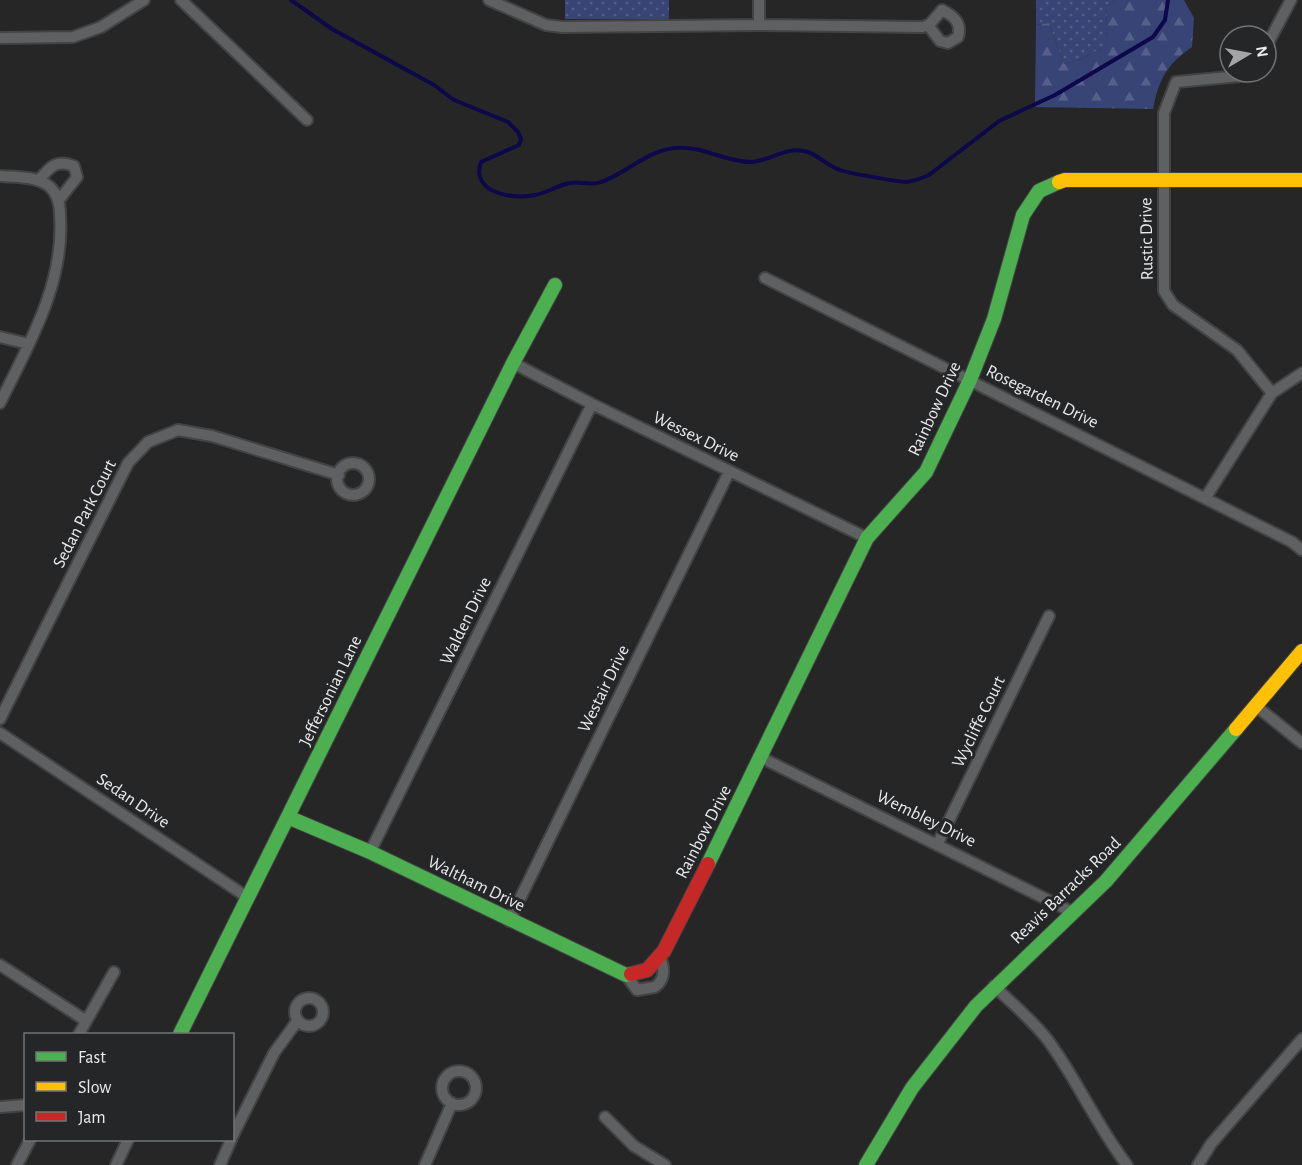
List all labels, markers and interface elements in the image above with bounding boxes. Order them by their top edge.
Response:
north arrow [1218,24,1278,84]
text: N [1253,45,1271,58]
street label: Rustic Drive [1137,197,1157,281]
street label: Rainbow Drive [905,359,965,459]
street label: Rosegarden Drive [983,362,1101,432]
street label: Wessex Drive [650,408,742,466]
street label: Sedan Park Court [50,457,120,571]
street label: Walden Drive [437,574,495,668]
street label: Jeffersonian Lane [296,633,366,749]
street label: Westair Drive [575,642,633,736]
street label: Wycliffe Court [949,673,1009,770]
street label: Sedan Drive [93,770,173,832]
street label: Rainbow Drive [673,782,735,882]
street label: Wembley Drive [873,787,979,851]
street label: Reavis Barracks Road [1007,834,1125,948]
street label: Waltham Drive [424,853,528,915]
legend [24,1033,234,1141]
text: Fast [78,1049,106,1067]
text: Slow [78,1079,111,1097]
text: Jam [78,1109,106,1127]

